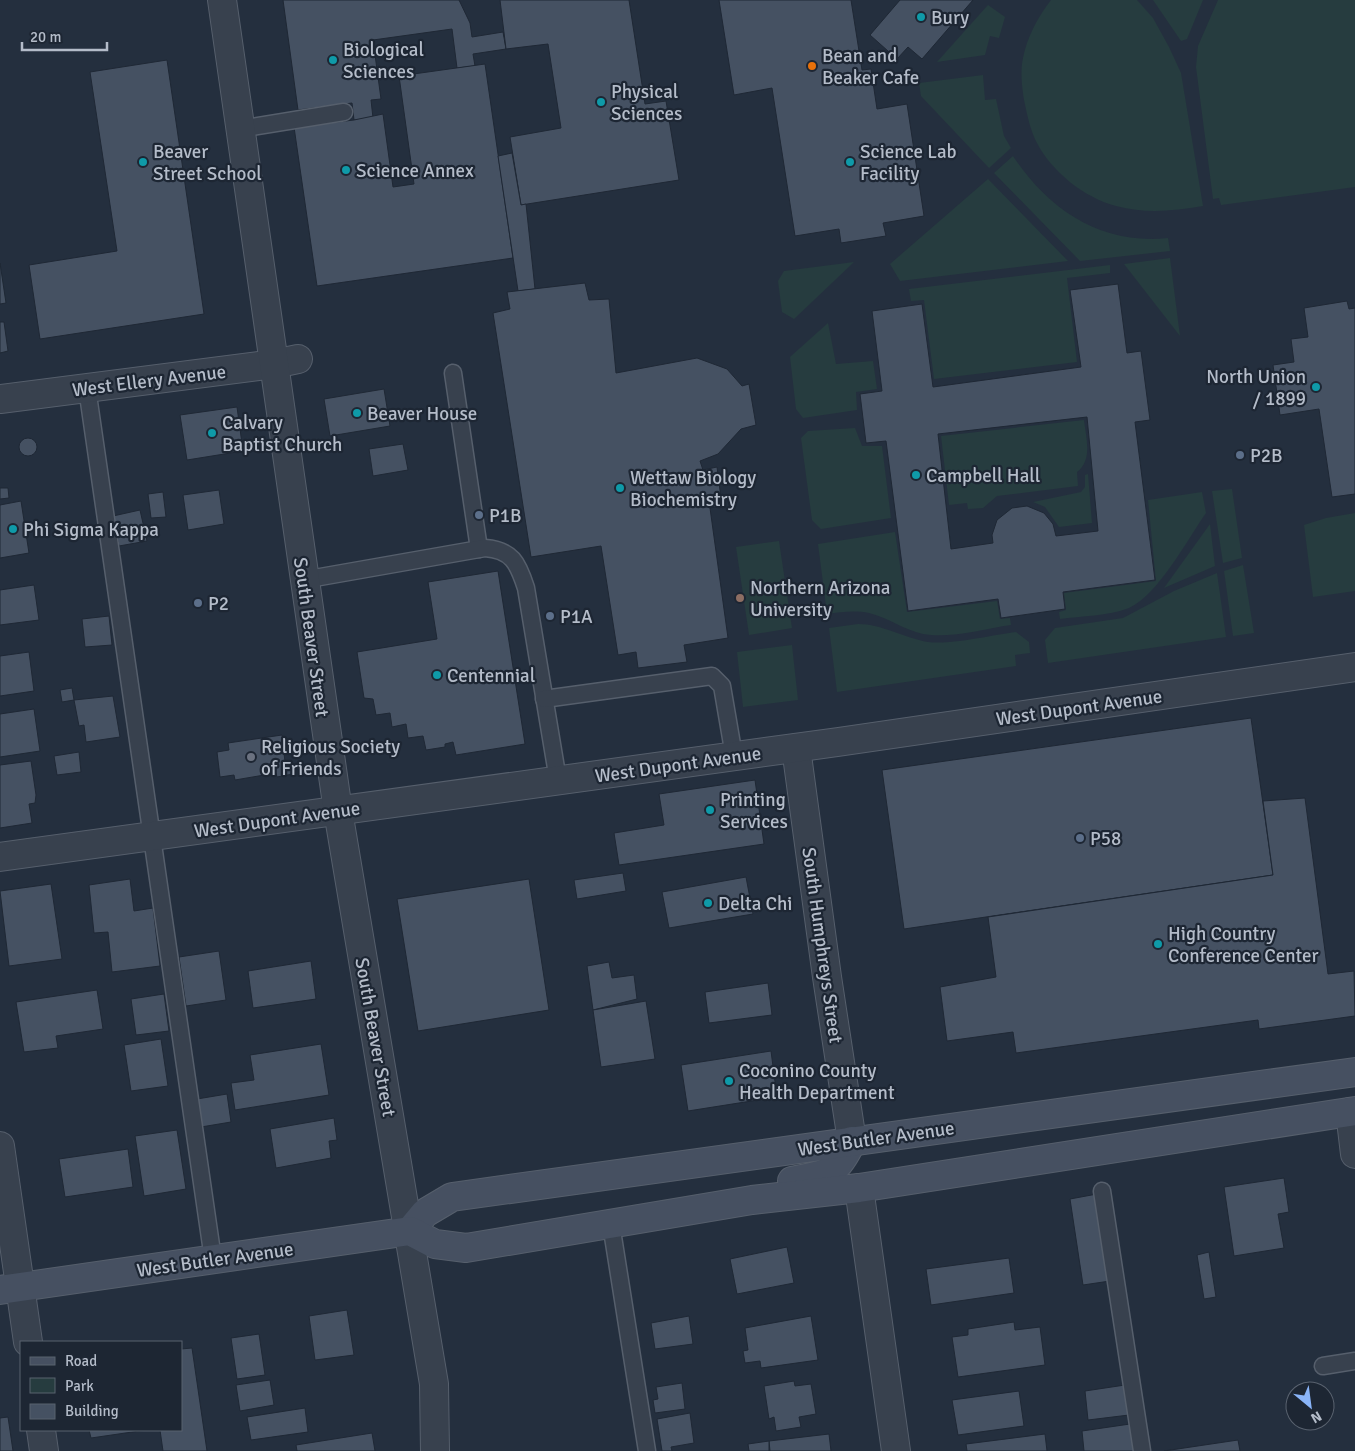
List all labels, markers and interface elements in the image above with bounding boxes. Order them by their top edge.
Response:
place label: Bury [931,6,969,30]
marker: Bury [915,11,927,23]
scale bar [22,20,108,52]
text: 20 m [30,28,61,46]
place label: Biological Sciences [343,38,424,84]
place label: Bean and Beaker Cafe [822,44,919,90]
marker: Biological Sciences [327,54,339,66]
marker: Bean and Beaker Cafe [806,60,818,72]
place label: Physical Sciences [611,80,682,126]
marker: Physical Sciences [595,96,607,108]
place label: Beaver Street School [153,140,262,186]
place label: Science Lab Facility [860,140,957,186]
marker: Beaver Street School [137,156,149,168]
marker: Science Lab Facility [844,156,856,168]
place label: Science Annex [356,159,474,183]
marker: Science Annex [340,164,352,176]
street label: West Ellery Avenue [71,360,228,402]
place label: North Union / 1899 [1206,365,1306,411]
marker: North Union / 1899 [1310,381,1322,393]
place label: Beaver House [367,402,477,426]
marker: Beaver House [351,407,363,419]
place label: Calvary Baptist Church [222,411,342,457]
marker: Calvary Baptist Church [206,427,218,439]
place label: P2B [1250,444,1283,468]
marker: P2B [1234,449,1246,461]
place label: Campbell Hall [926,464,1040,488]
place label: Wettaw Biology Biochemistry [630,466,756,512]
marker: Campbell Hall [910,469,922,481]
marker: Wettaw Biology Biochemistry [614,482,626,494]
place label: P1B [489,504,522,528]
marker: P1B [473,509,485,521]
place label: Phi Sigma Kappa [23,518,159,542]
marker: Phi Sigma Kappa [7,523,19,535]
street label: South Beaver Street [288,556,334,719]
place label: Northern Arizona University [750,576,890,622]
place label: P2 [208,592,229,616]
marker: Northern Arizona University [734,592,746,604]
marker: P2 [192,597,204,609]
place label: P1A [560,605,593,629]
marker: P1A [544,610,556,622]
place label: Centennial [447,664,535,688]
marker: Centennial [431,669,443,681]
street label: West Dupont Avenue [995,684,1164,732]
place label: Religious Society of Friends [261,735,400,781]
street label: West Dupont Avenue [594,741,763,789]
marker: Religious Society of Friends [245,751,257,763]
place label: Printing Services [720,788,788,834]
street label: West Dupont Avenue [193,796,362,844]
marker: Printing Services [704,804,716,816]
place label: P58 [1090,827,1121,851]
marker: P58 [1074,832,1086,844]
street label: South Humphreys Street [796,846,848,1045]
place label: Delta Chi [718,892,793,916]
marker: Delta Chi [702,897,714,909]
place label: High Country Conference Center [1168,922,1319,968]
marker: High Country Conference Center [1152,938,1164,950]
street label: South Beaver Street [349,956,401,1119]
place label: Coconino County Health Department [739,1059,895,1105]
marker: Coconino County Health Department [723,1075,735,1087]
street label: West Butler Avenue [796,1116,956,1162]
street label: West Butler Avenue [135,1237,295,1283]
legend [20,1341,182,1431]
text: Road [65,1352,97,1370]
text: Park [65,1377,94,1395]
north arrow [1285,1381,1335,1431]
text: Building [65,1402,119,1420]
text: N [1308,1407,1324,1427]

